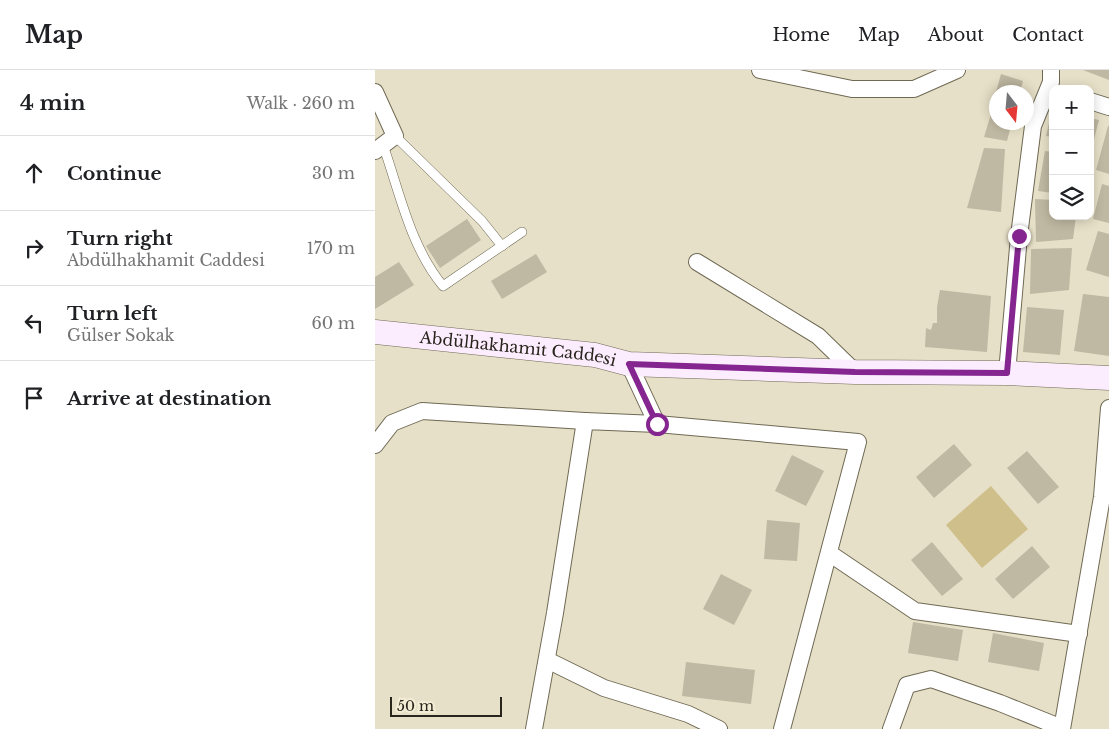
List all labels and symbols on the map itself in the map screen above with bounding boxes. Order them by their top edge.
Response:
north arrow [989,85,1034,130]
route end [1008,225,1031,248]
street label: Abdülhakhamit Caddesi [418,327,619,370]
route start [646,413,669,436]
scale bar [390,694,503,717]

